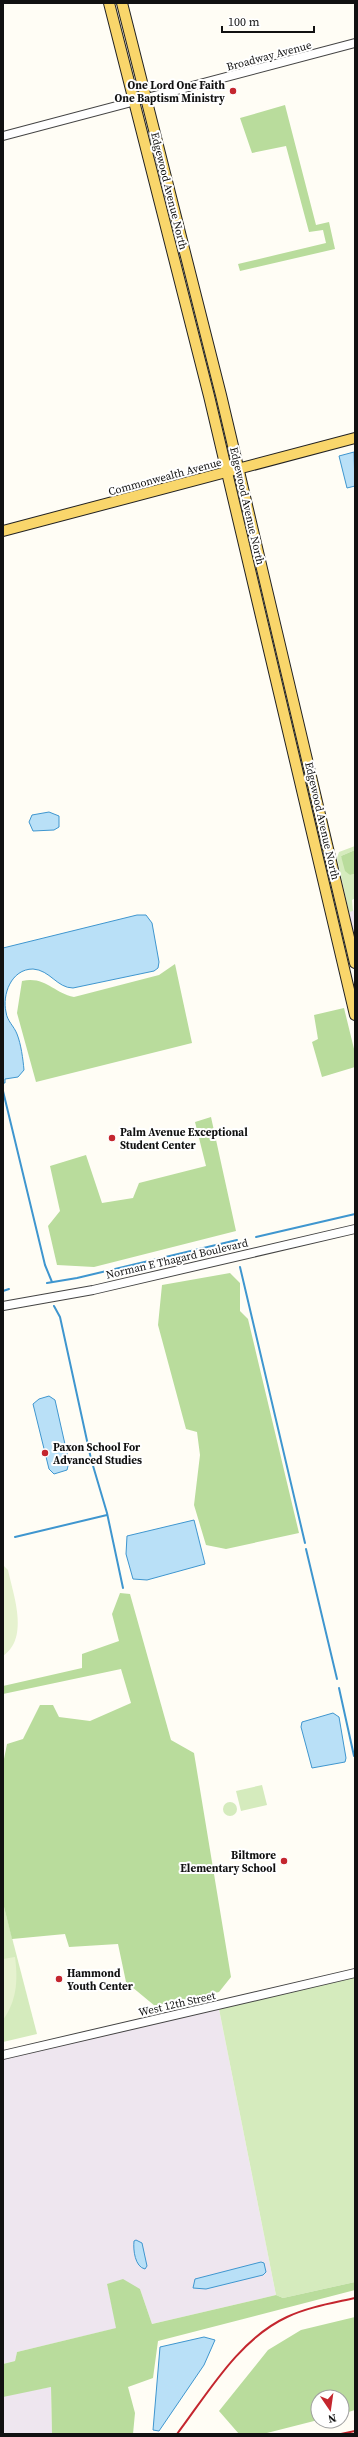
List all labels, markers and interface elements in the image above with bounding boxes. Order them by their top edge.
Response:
scale bar [222,8,314,34]
text: 100 m [228,14,260,30]
street label: Broadway Avenue [225,37,313,75]
place label: One Lord One Faith One Baptism Ministry [114,78,225,106]
marker: One Lord One Faith One Baptism Ministry [228,86,238,96]
street label: Edgewood Avenue North [147,131,191,252]
street label: Edgewood Avenue North [226,446,268,567]
street label: Commonwealth Avenue [107,455,224,499]
street label: Edgewood Avenue North [301,761,343,882]
place label: Palm Avenue Exceptional Student Center [120,1125,248,1153]
marker: Palm Avenue Exceptional Student Center [107,1133,117,1143]
street label: Norman E Thagard Boulevard [105,1235,250,1283]
place label: Paxon School For Advanced Studies [53,1440,142,1468]
marker: Paxon School For Advanced Studies [40,1448,50,1458]
place label: Biltmore Elementary School [180,1848,276,1876]
marker: Biltmore Elementary School [279,1856,289,1866]
place label: Hammond Youth Center [67,1966,134,1994]
marker: Hammond Youth Center [54,1974,64,1984]
street label: West 12th Street [137,1988,217,2020]
north arrow [310,2389,350,2429]
text: N [327,2410,338,2426]

